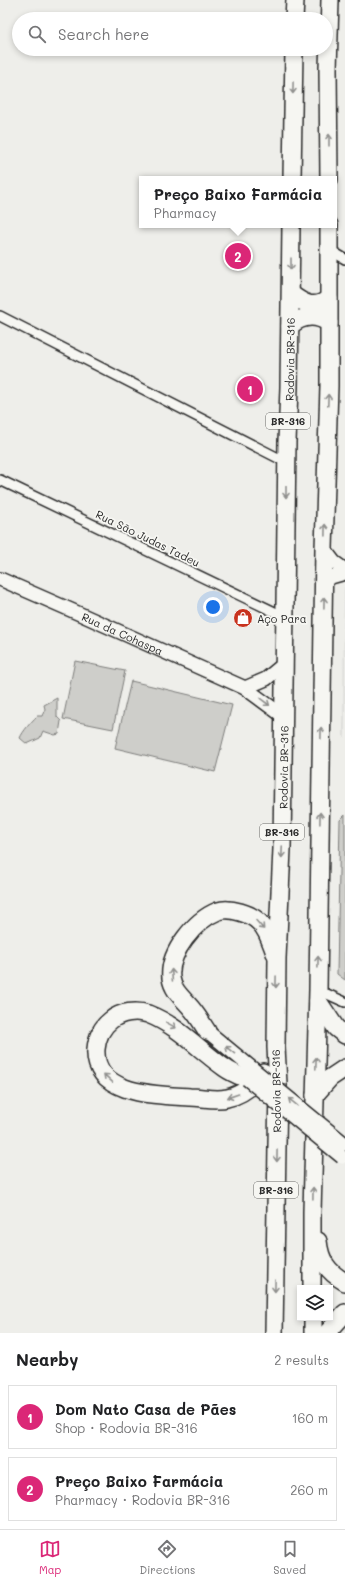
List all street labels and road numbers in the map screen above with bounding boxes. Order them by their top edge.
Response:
street label: Rodovia BR-316 [281,318,297,401]
road number: BR-316 [266,413,310,429]
street label: Rua São Judas Tadeu [93,506,203,570]
street label: Rua da Cohaspa [80,608,166,658]
street label: Rodovia BR-316 [275,725,291,809]
road number: BR-316 [260,824,304,840]
street label: Rodovia BR-316 [268,1049,284,1133]
road number: BR-316 [254,1182,298,1198]

